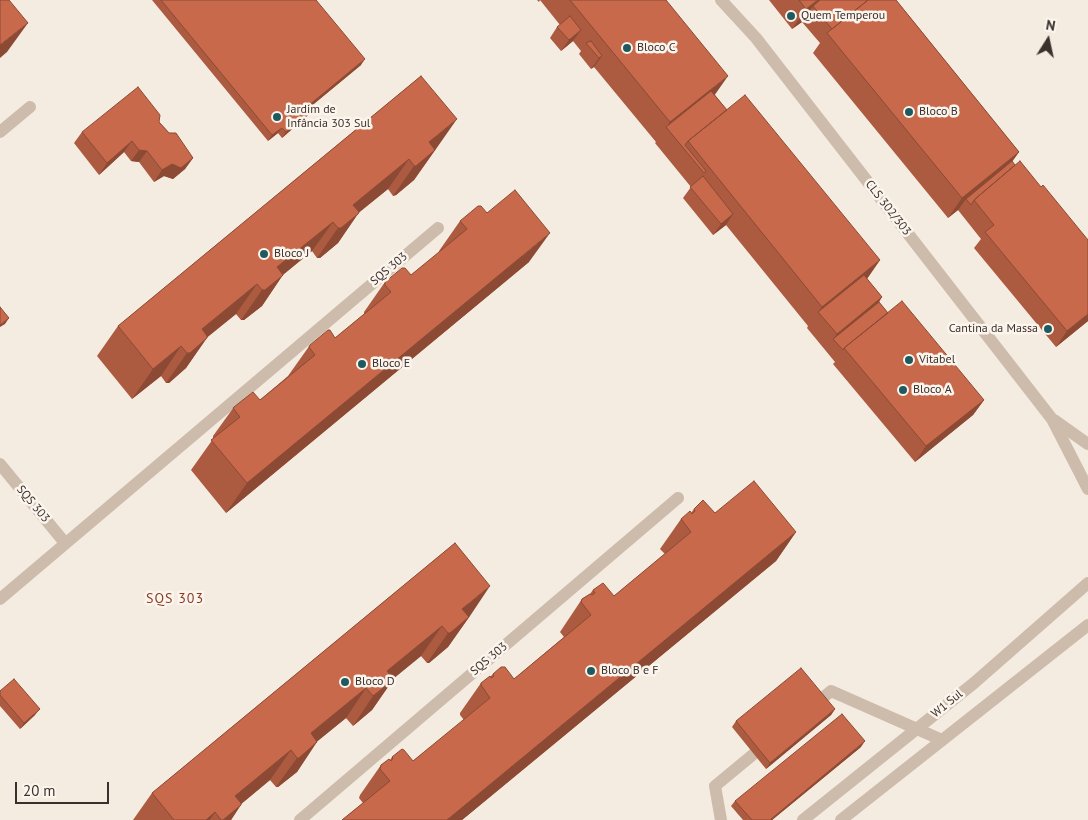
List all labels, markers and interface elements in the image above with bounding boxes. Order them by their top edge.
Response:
place label: Quem Temperou [801,9,885,23]
marker: Quem Temperou [785,10,797,22]
north arrow [1023,15,1073,65]
text: N [1045,16,1057,35]
place label: Bloco C [637,41,676,55]
marker: Bloco C [621,42,633,54]
place label: Jardim de Infância 303 Sul [287,103,370,131]
place label: Bloco B [919,105,958,119]
marker: Bloco B [903,106,915,118]
marker: Jardim de Infância 303 Sul [271,111,283,123]
street label: CLS 302/303 [862,178,914,238]
place label: Bloco J [274,247,309,261]
marker: Bloco J [258,248,270,260]
street label: SQS 303 [368,249,410,289]
place label: Cantina da Massa [949,322,1038,336]
marker: Cantina da Massa [1042,323,1054,335]
place label: Vitabel [919,353,955,367]
marker: Vitabel [903,354,915,366]
place label: Bloco E [372,357,410,371]
marker: Bloco E [356,358,368,370]
place label: Bloco A [913,383,952,397]
marker: Bloco A [897,384,909,396]
street label: SQS 303 [13,483,53,525]
district label: SQS 303 [145,591,205,607]
street label: SQS 303 [468,639,510,679]
place label: Bloco B e F [601,664,658,678]
marker: Bloco B e F [585,665,597,677]
place label: Bloco D [355,675,395,689]
marker: Bloco D [339,676,351,688]
street label: W1 Sul [928,687,966,721]
scale bar [18,772,111,804]
text: 20 m [23,781,56,800]

